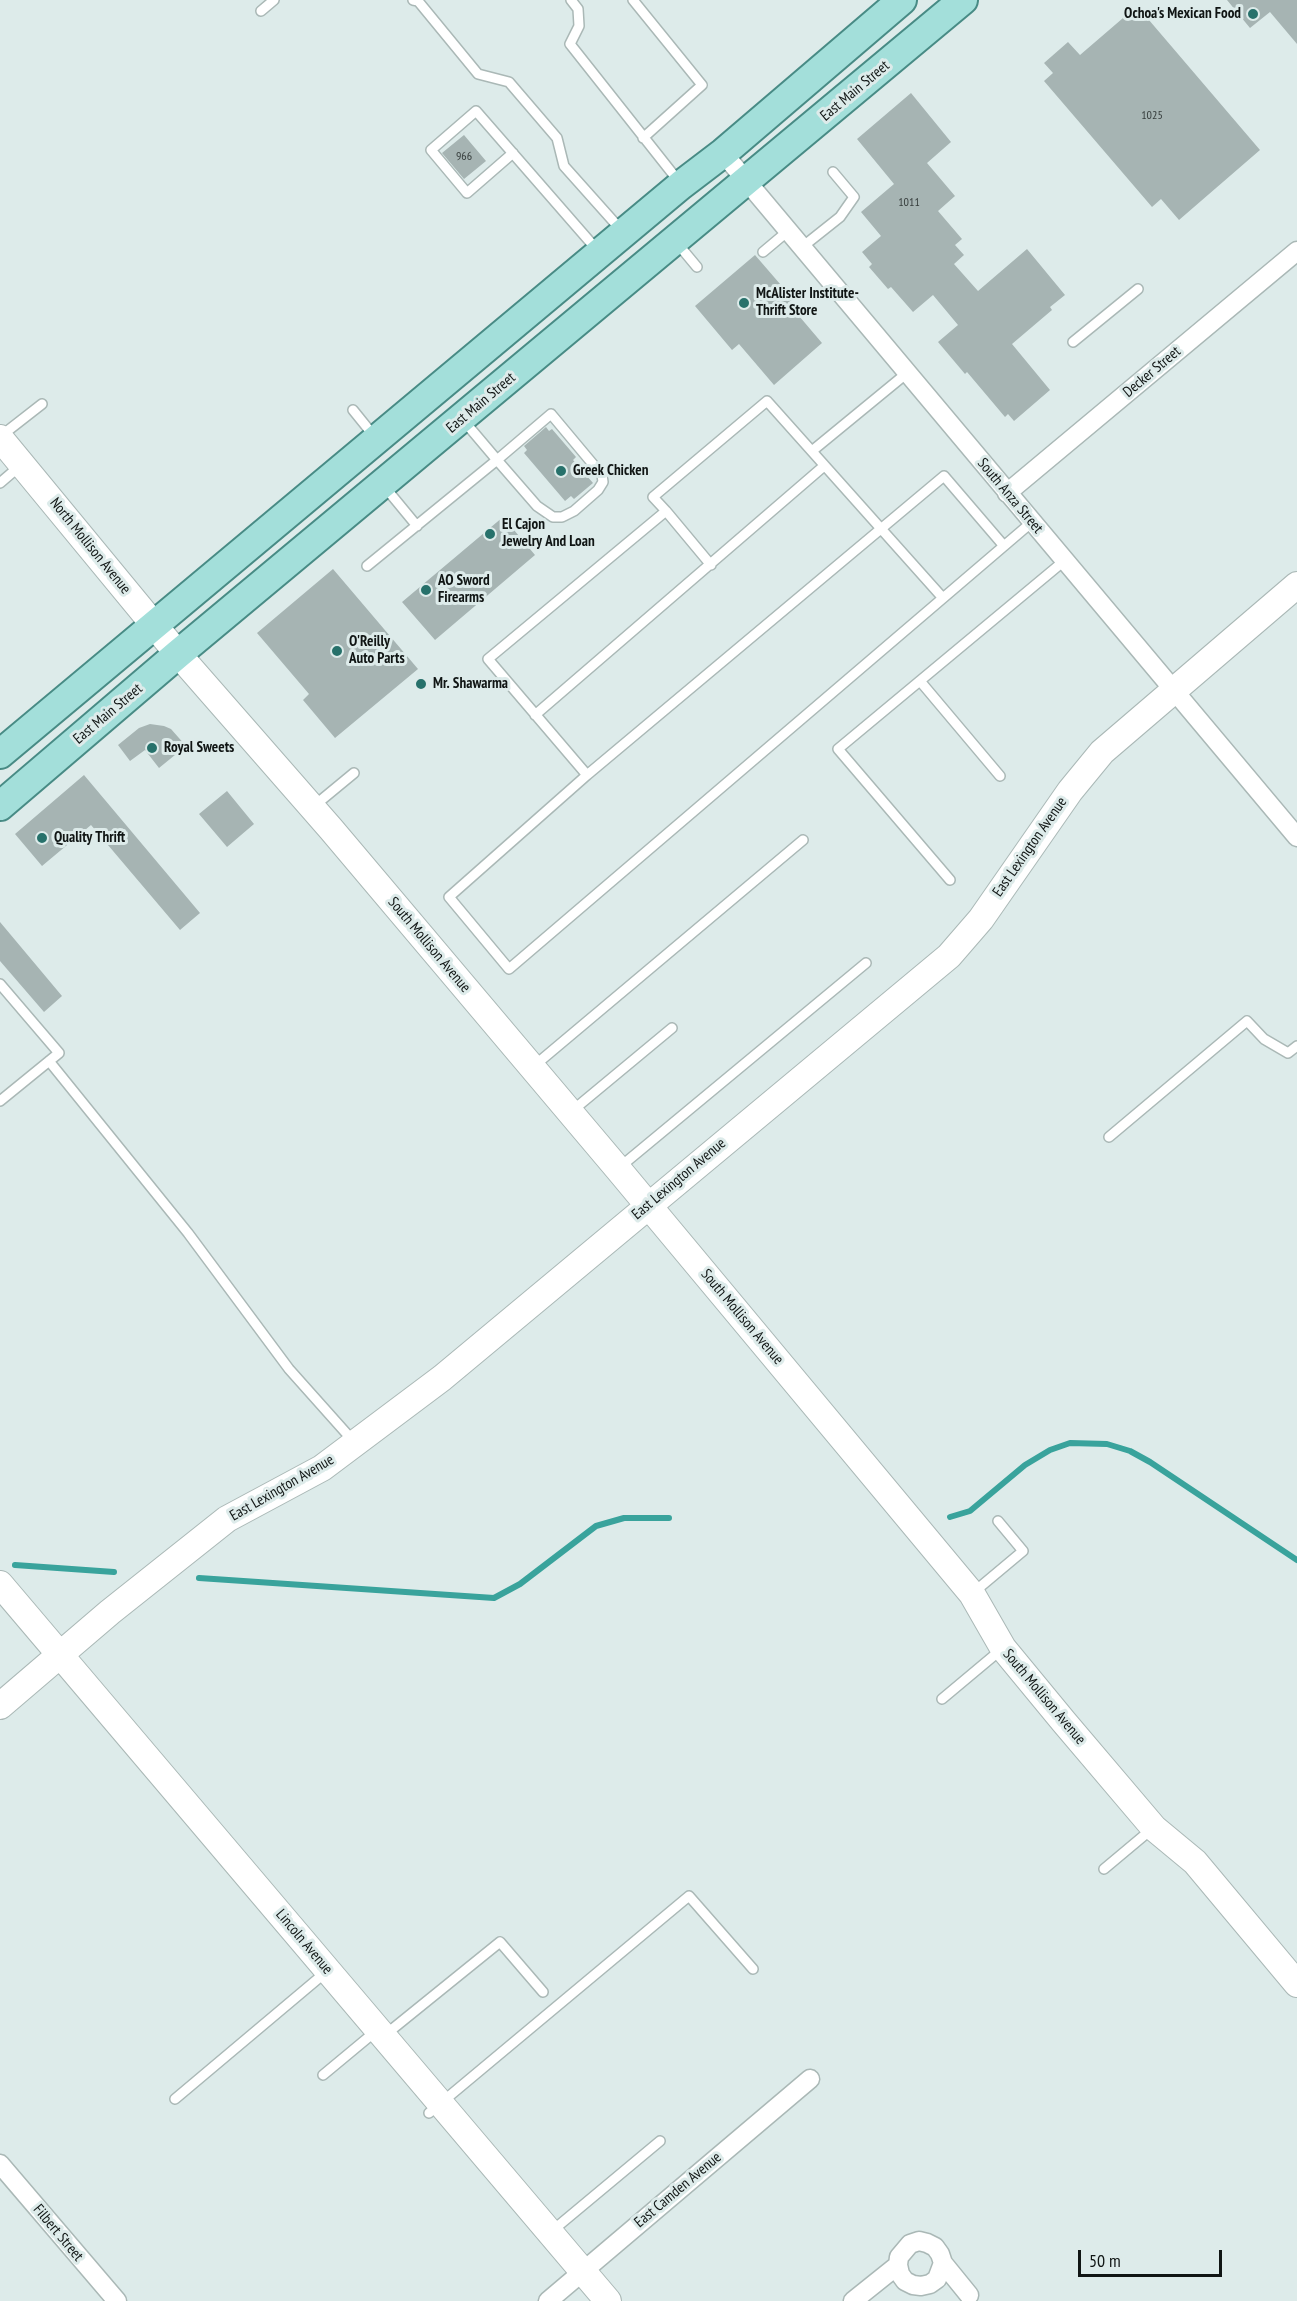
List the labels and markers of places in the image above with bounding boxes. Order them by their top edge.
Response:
place label: Ochoa's Mexican Food [1124,5,1241,23]
marker: Ochoa's Mexican Food [1246,7,1260,21]
place label: McAlister Institute- Thrift Store [756,285,859,320]
marker: McAlister Institute- Thrift Store [737,296,751,310]
place label: Greek Chicken [573,462,648,480]
marker: Greek Chicken [554,464,568,478]
place label: El Cajon Jewelry And Loan [502,516,595,551]
marker: El Cajon Jewelry And Loan [483,527,497,541]
place label: AO Sword Firearms [438,572,490,607]
marker: AO Sword Firearms [419,583,433,597]
place label: O'Reilly Auto Parts [349,633,405,668]
marker: O'Reilly Auto Parts [330,644,344,658]
place label: Mr. Shawarma [433,675,508,693]
marker: Mr. Shawarma [414,677,428,691]
place label: Royal Sweets [164,739,234,757]
marker: Royal Sweets [145,741,159,755]
place label: Quality Thrift [54,829,125,847]
marker: Quality Thrift [35,831,49,845]

